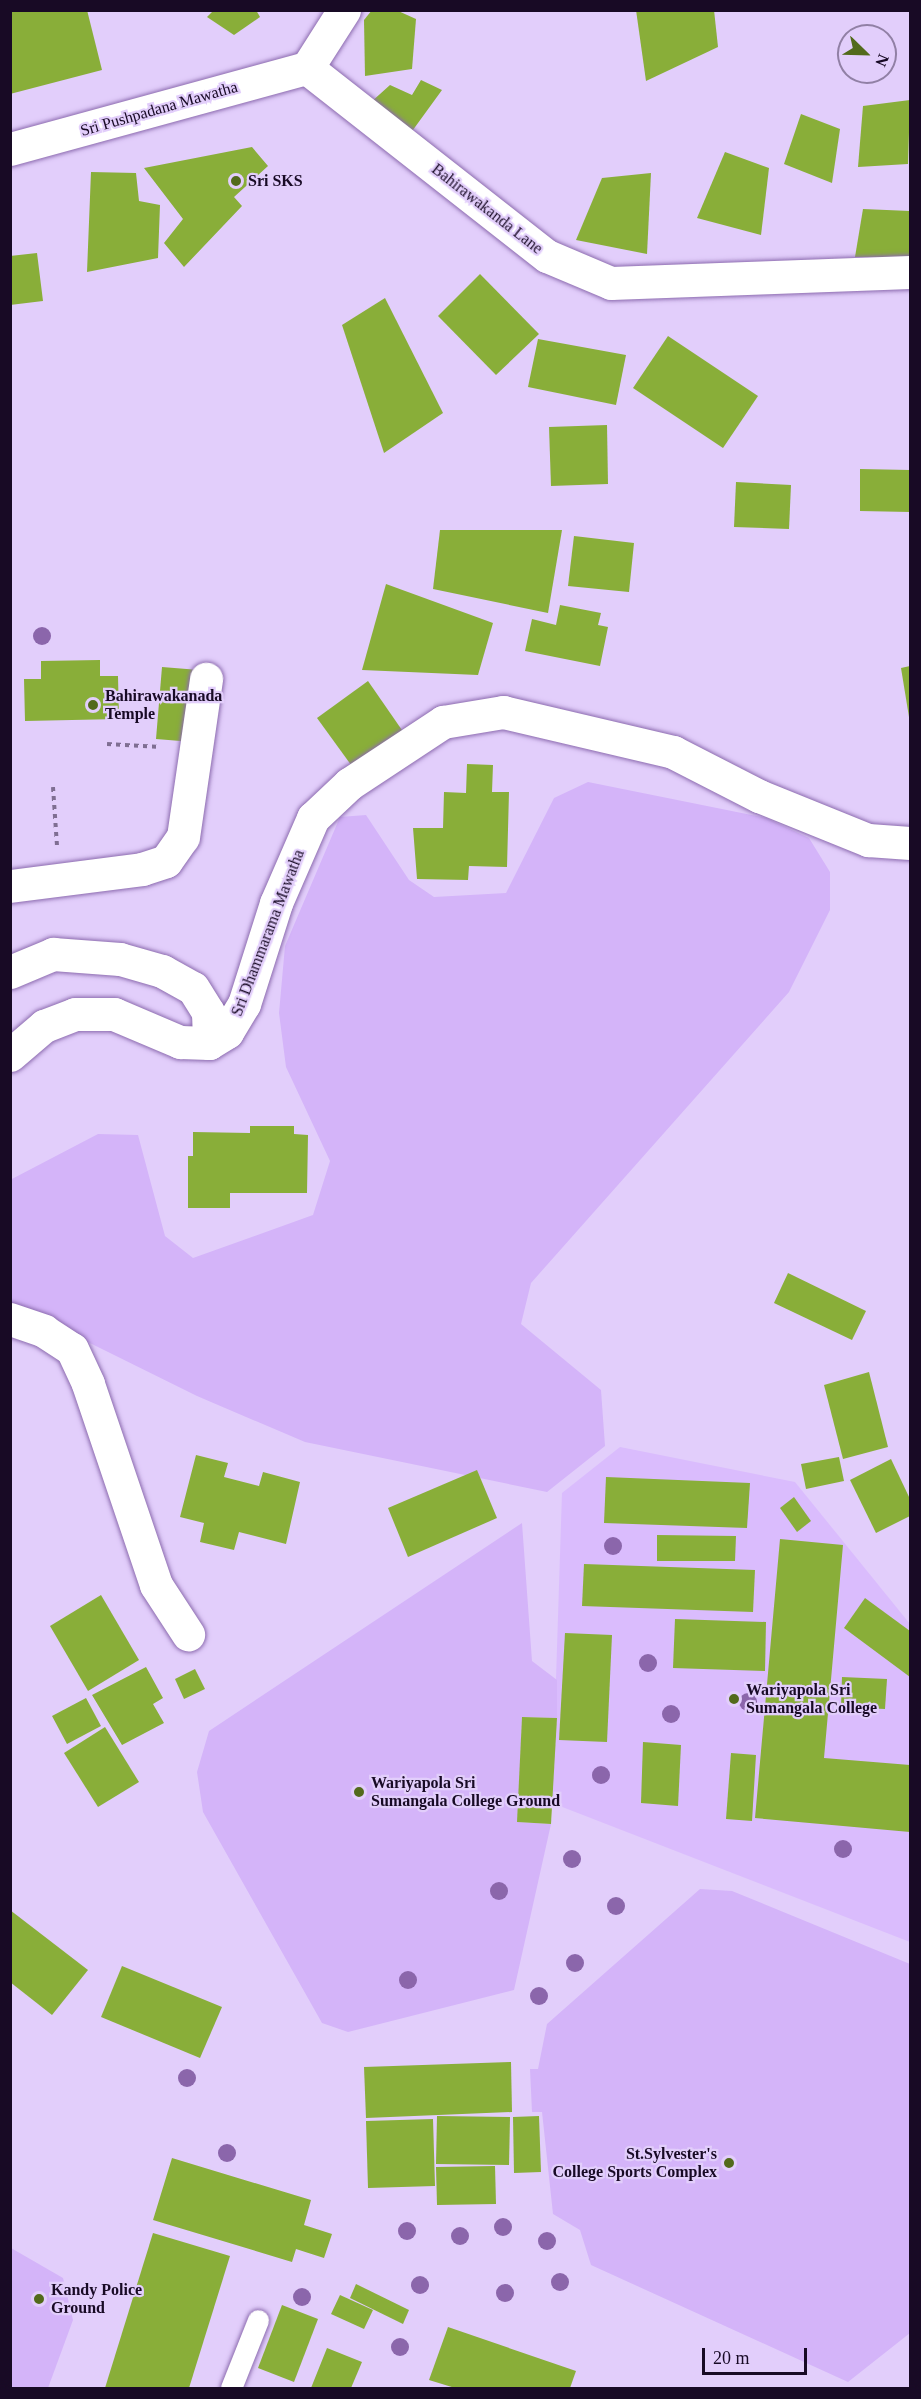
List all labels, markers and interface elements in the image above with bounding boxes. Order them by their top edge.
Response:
north arrow [837,24,897,84]
text: N [872,52,892,69]
street label: Sri Pushpadana Mawatha [78,77,240,141]
street label: Bahirawakanda Lane [428,160,546,258]
place label: Sri SKS [248,171,303,191]
marker: Sri SKS [229,174,243,188]
place label: Bahirawakanada Temple [105,686,222,724]
marker: Bahirawakanada Temple [86,698,100,712]
street label: Sri Dhammarama Mawatha [227,847,309,1019]
place label: Wariyapola Sri Sumangala College [746,1680,877,1718]
marker: Wariyapola Sri Sumangala College [727,1692,741,1706]
place label: Wariyapola Sri Sumangala College Ground [371,1773,560,1811]
marker: Wariyapola Sri Sumangala College Ground [352,1785,366,1799]
place label: St.Sylvester's College Sports Complex [553,2144,717,2182]
marker: St.Sylvester's College Sports Complex [722,2156,736,2170]
place label: Kandy Police Ground [51,2280,142,2318]
marker: Kandy Police Ground [32,2292,46,2306]
scale bar [705,2336,810,2374]
text: 20 m [713,2348,750,2368]

